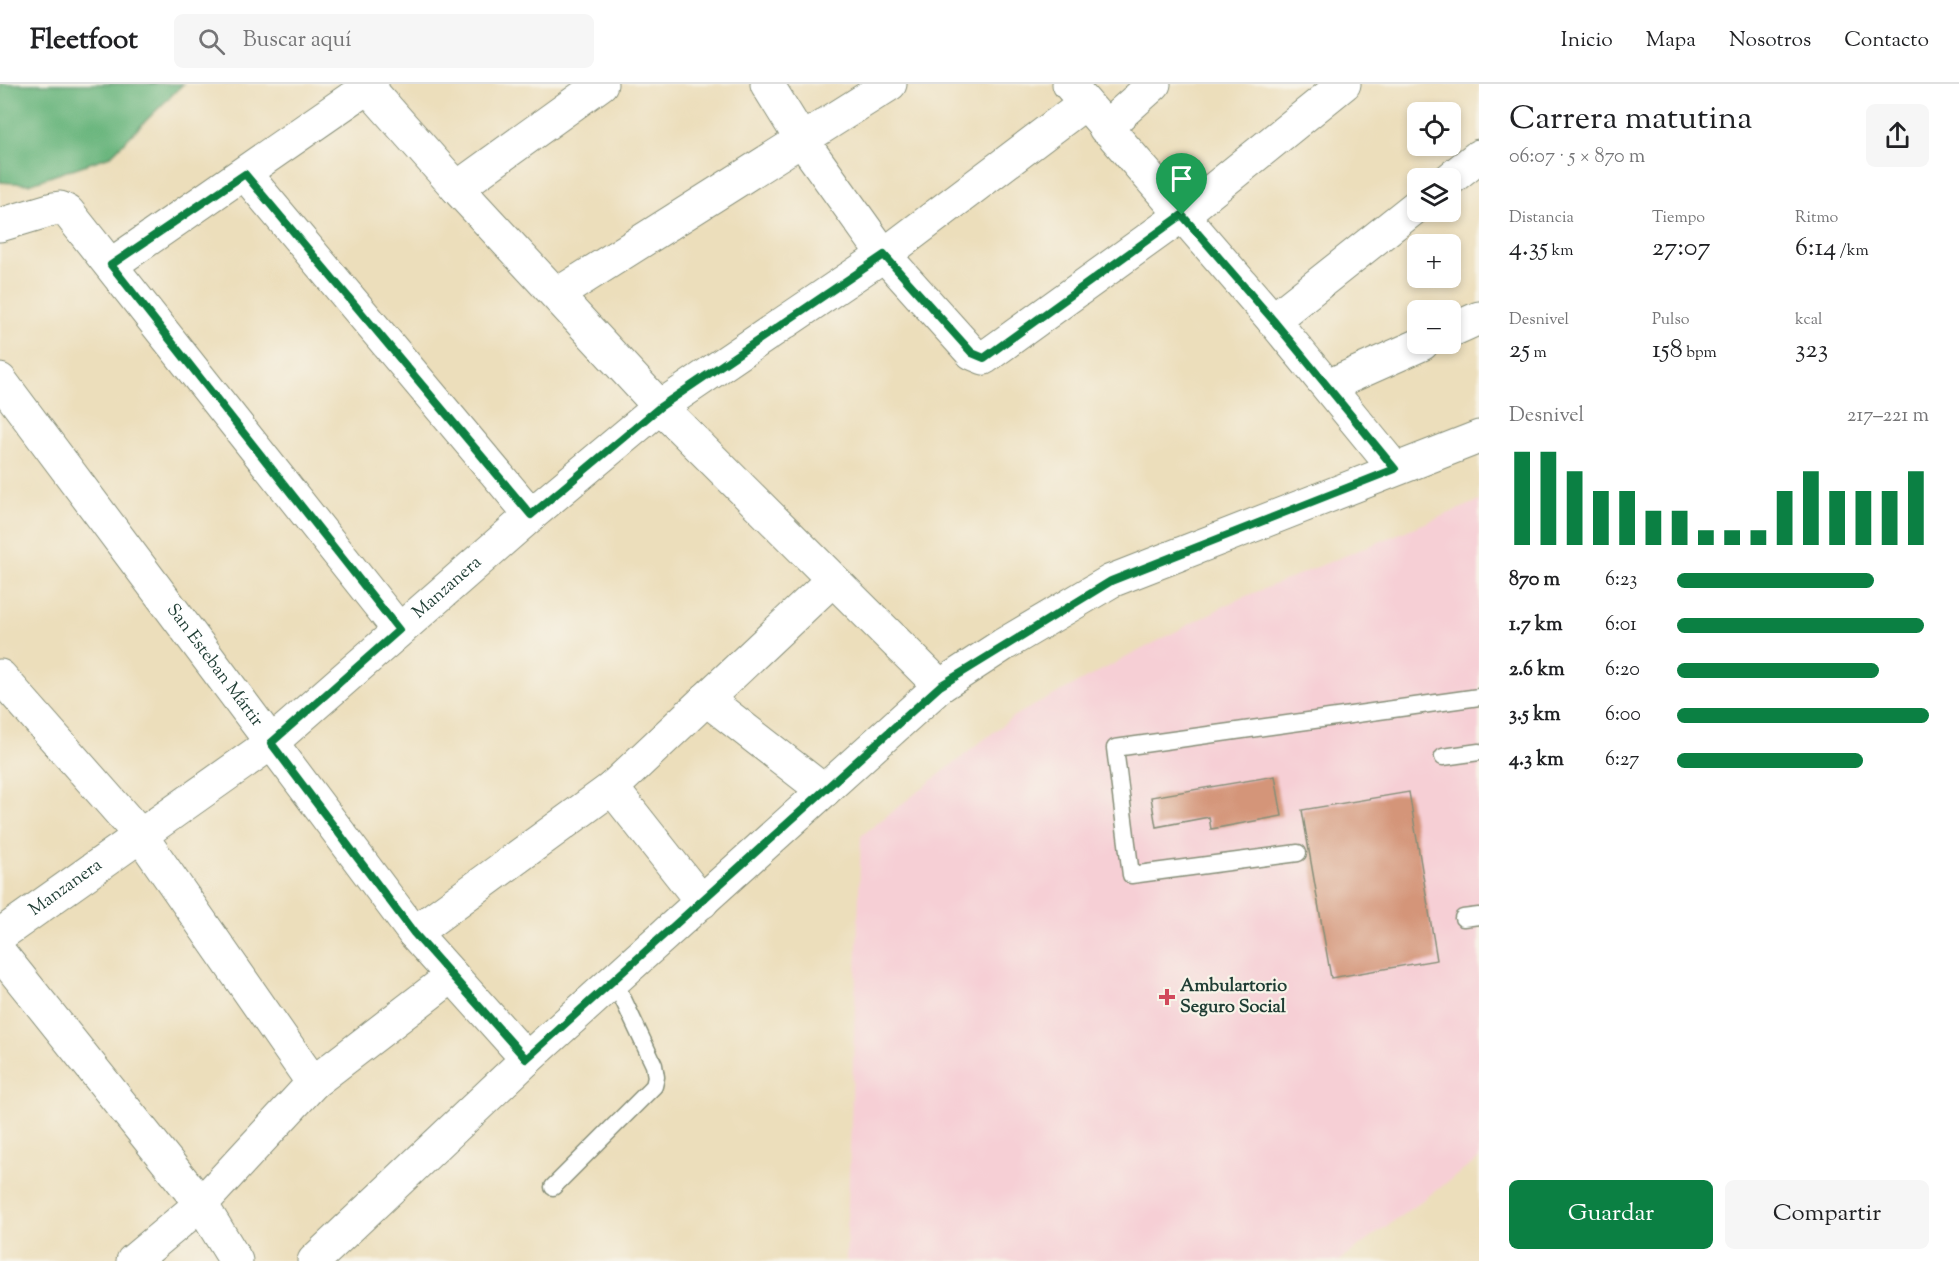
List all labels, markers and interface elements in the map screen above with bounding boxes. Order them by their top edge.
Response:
search box [174,14,594,68]
text: Fleetfoot [30,21,138,61]
icon: search [195,25,228,58]
text: Buscar aquí [243,25,351,57]
text: Inicio [1561,26,1613,56]
text: Mapa [1646,26,1696,56]
text: Nosotros [1729,26,1811,56]
text: Contacto [1844,26,1929,56]
text: Carrera matutina [1509,96,1752,144]
map controls [1407,102,1461,354]
button: locate [1407,102,1461,156]
button: share [1866,104,1929,167]
text: 06:07 · 5 × 870 m [1509,143,1645,172]
pin [1156,153,1207,215]
icon: arrive [1165,162,1198,195]
button: layers [1407,168,1461,222]
text: Distancia [1509,207,1574,230]
text: Tiempo [1652,207,1705,230]
text: Ritmo [1795,207,1838,230]
text: 4.35 [1509,230,1548,267]
text: 27:07 [1652,230,1710,267]
text: 6:14 [1795,230,1836,267]
button: + [1407,234,1461,288]
text: km [1548,240,1573,263]
text: /km [1836,240,1869,263]
button: − [1407,300,1461,354]
text: Desnivel [1509,309,1569,332]
text: Pulso [1652,309,1690,332]
text: kcal [1795,309,1823,332]
text: 25 [1509,332,1530,369]
text: 158 [1652,332,1683,369]
text: 323 [1795,332,1828,369]
text: m [1530,342,1547,365]
text: bpm [1683,342,1717,365]
text: Desnivel [1509,402,1584,431]
text: 217–221 m [1847,402,1929,431]
street label: Manzanera [407,550,488,626]
text: 870 m [1509,566,1560,595]
text: 6:23 [1605,566,1637,595]
street label: San Esteban Mártir [159,599,269,733]
text: 1.7 km [1509,611,1563,640]
text: 6:01 [1605,611,1637,640]
text: 2.6 km [1509,656,1565,685]
text: 6:20 [1605,656,1640,685]
text: 3.5 km [1509,701,1561,730]
text: 6:00 [1605,701,1641,730]
text: 4.3 km [1509,746,1564,775]
text: 6:27 [1605,746,1639,775]
street label: Manzanera [24,853,108,923]
place label: Ambulartorio Seguro Social [1180,974,1287,1021]
marker: Ambulartorio Seguro Social [1158,988,1176,1006]
button: Guardar [1509,1180,1713,1249]
button: Compartir [1725,1180,1929,1249]

